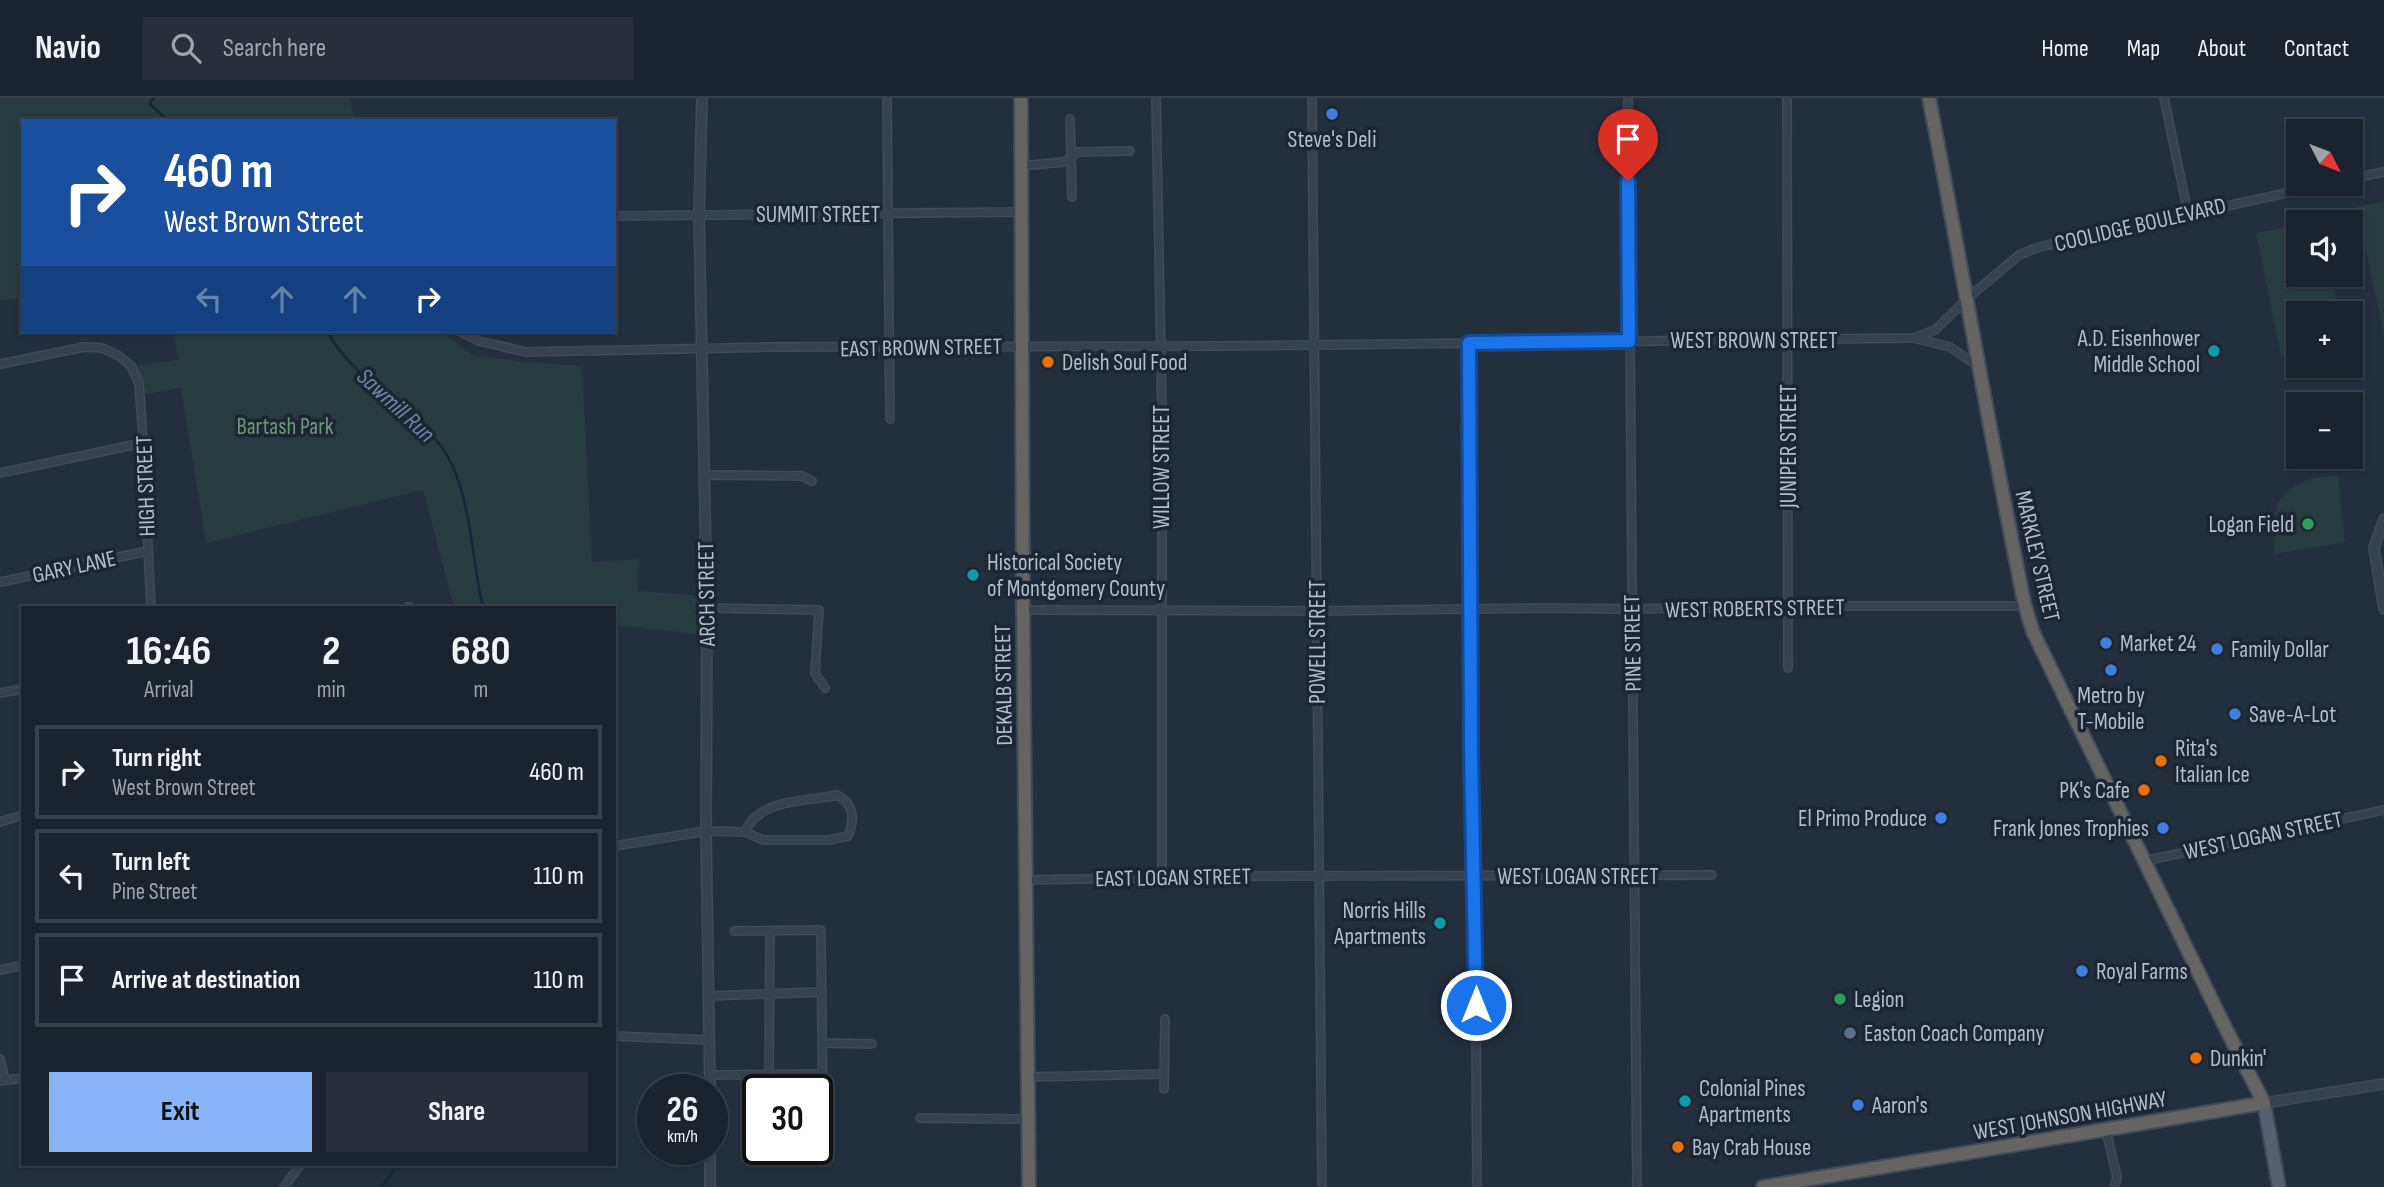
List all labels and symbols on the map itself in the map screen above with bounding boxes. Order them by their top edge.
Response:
marker: Steve's Deli [1324,106,1340,122]
pin [1598,109,1658,181]
north arrow [2286,119,2362,196]
place label: Steve's Deli [1288,126,1376,154]
street label: COOLIDGE BOULEVARD [2052,192,2229,258]
street label: SUMMIT STREET [756,201,880,229]
place label: A.D. Eisenhower Middle School [2077,325,2200,379]
street label: WEST BROWN STREET [1670,327,1838,355]
street label: EAST BROWN STREET [840,333,1002,363]
marker: A.D. Eisenhower Middle School [2206,343,2222,359]
place label: Delish Soul Food [1062,349,1187,377]
marker: Delish Soul Food [1040,354,1056,370]
water label: Sawmill Run [351,362,441,449]
street label: JUNIPER STREET [1775,384,1803,509]
street label: WILLOW STREET [1148,405,1176,529]
park label: Bartash Park [236,413,334,441]
street label: HIGH STREET [130,435,162,537]
street label: MARKLEY STREET [2008,488,2066,624]
place label: Logan Field [2209,511,2294,539]
marker: Logan Field [2300,516,2316,532]
street label: ARCH STREET [692,541,722,648]
street label: GARY LANE [30,544,119,589]
place label: Historical Society of Montgomery County [987,549,1165,603]
marker: Historical Society of Montgomery County [965,567,981,583]
street label: POWELL STREET [1304,580,1332,704]
street label: WEST ROBERTS STREET [1665,593,1845,625]
street label: PINE STREET [1618,594,1648,692]
street label: DEKALB STREET [989,624,1019,746]
place label: Market 24 [2120,630,2197,658]
marker: Market 24 [2098,635,2114,651]
place label: Family Dollar [2231,636,2329,664]
marker: Family Dollar [2209,641,2225,657]
marker: Metro by T-Mobile [2103,662,2119,678]
place label: Metro by T-Mobile [2077,682,2145,736]
place label: Save-A-Lot [2249,701,2336,729]
marker: Save-A-Lot [2227,706,2243,722]
place label: Rita's Italian Ice [2175,735,2250,789]
marker: Rita's Italian Ice [2153,753,2169,769]
place label: PK's Cafe [2059,777,2130,805]
marker: PK's Cafe [2136,782,2152,798]
place label: El Primo Produce [1798,805,1927,833]
street label: WEST LOGAN STREET [2181,806,2345,866]
marker: El Primo Produce [1933,810,1949,826]
place label: Frank Jones Trophies [1993,815,2149,843]
marker: Frank Jones Trophies [2155,820,2171,836]
street label: EAST LOGAN STREET [1095,863,1251,893]
street label: WEST LOGAN STREET [1497,863,1659,891]
place label: Norris Hills Apartments [1333,897,1426,951]
marker: Norris Hills Apartments [1432,915,1448,931]
place label: Royal Farms [2096,958,2188,986]
marker: Royal Farms [2074,963,2090,979]
position arrow [1439,968,1513,1042]
place label: Legion [1854,986,1904,1014]
marker: Legion [1832,991,1848,1007]
place label: Easton Coach Company [1864,1020,2045,1048]
marker: Easton Coach Company [1842,1025,1858,1041]
place label: Dunkin' [2210,1045,2266,1073]
marker: Dunkin' [2188,1050,2204,1066]
speed limit sign: 30 [742,1074,833,1165]
place label: Colonial Pines Apartments [1698,1075,1806,1129]
street label: WEST JOHNSON HIGHWAY [1971,1085,2169,1147]
place label: Aaron's [1871,1092,1928,1120]
marker: Colonial Pines Apartments [1677,1093,1693,1109]
marker: Aaron's [1850,1097,1866,1113]
place label: Bay Crab House [1692,1134,1811,1162]
marker: Bay Crab House [1670,1139,1686,1155]

